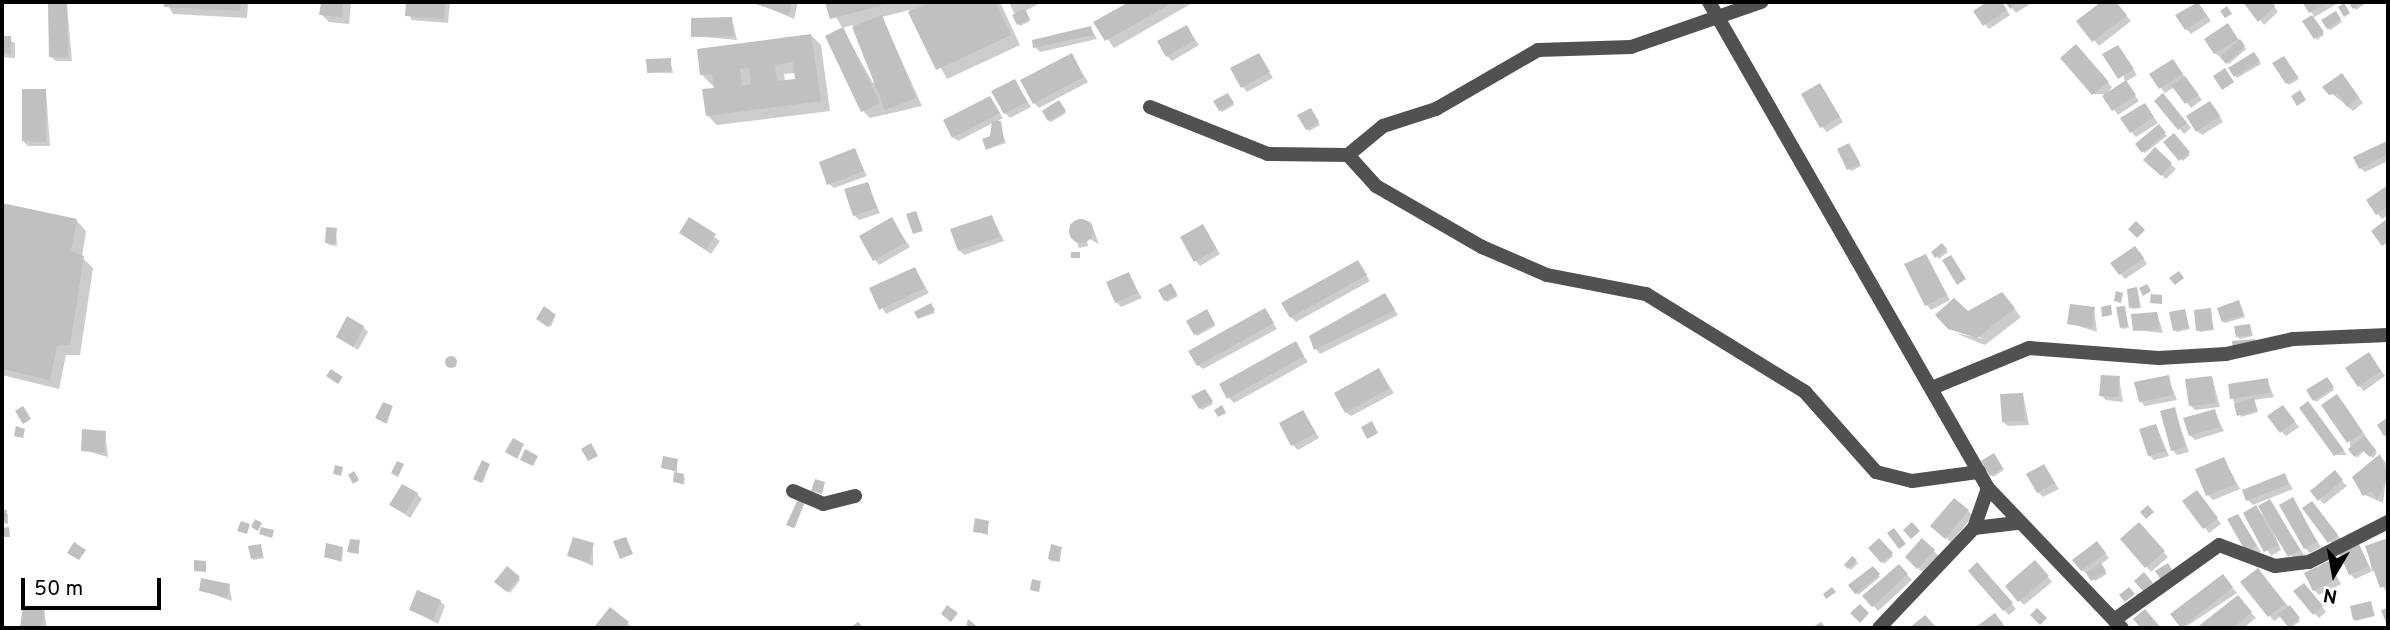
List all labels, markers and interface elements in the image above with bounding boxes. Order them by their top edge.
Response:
north arrow [2299,539,2369,609]
scale bar [24,564,164,608]
text: 50 m [34,576,83,603]
text: N [2322,582,2339,608]

